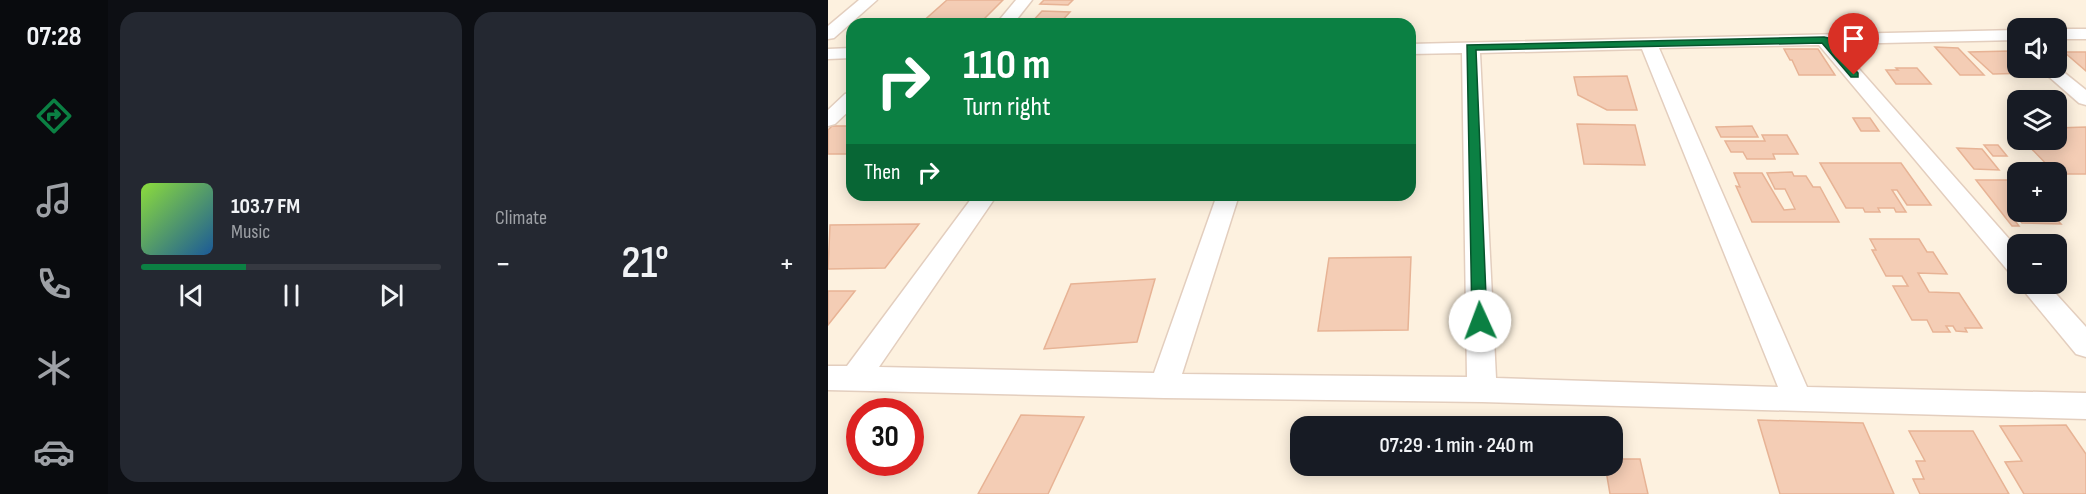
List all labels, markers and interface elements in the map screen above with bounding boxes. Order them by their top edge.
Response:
pin [1828,13,1879,75]
map controls [2007,18,2067,294]
button: sound [2007,18,2067,78]
text: 07:28 [26,21,82,53]
icon: arrive [1837,22,1870,55]
text: 110 m [963,40,1050,91]
icon: right [864,42,942,120]
button: layers [2007,90,2067,150]
text: Turn right [963,91,1050,123]
icon: directions [33,95,75,137]
icon: right [912,156,945,189]
text: Then [864,159,900,186]
button: + [2007,162,2067,222]
icon: music [33,179,75,221]
text: 103.7 FM [231,193,300,220]
text: Climate [495,206,547,230]
text: Music [231,220,270,244]
button: − [2007,234,2067,294]
text: 21° [621,236,669,291]
text: − [495,244,511,284]
text: + [779,244,795,284]
icon: phone [33,263,75,305]
icon: previous [175,279,208,312]
icon: pause [275,279,308,312]
icon: next [375,279,408,312]
position arrow [1448,289,1512,353]
icon: climate [33,347,75,389]
speed limit sign: 30 [846,398,924,476]
icon: car [33,431,75,473]
text: 07:29 · 1 min · 240 m [1379,432,1534,459]

